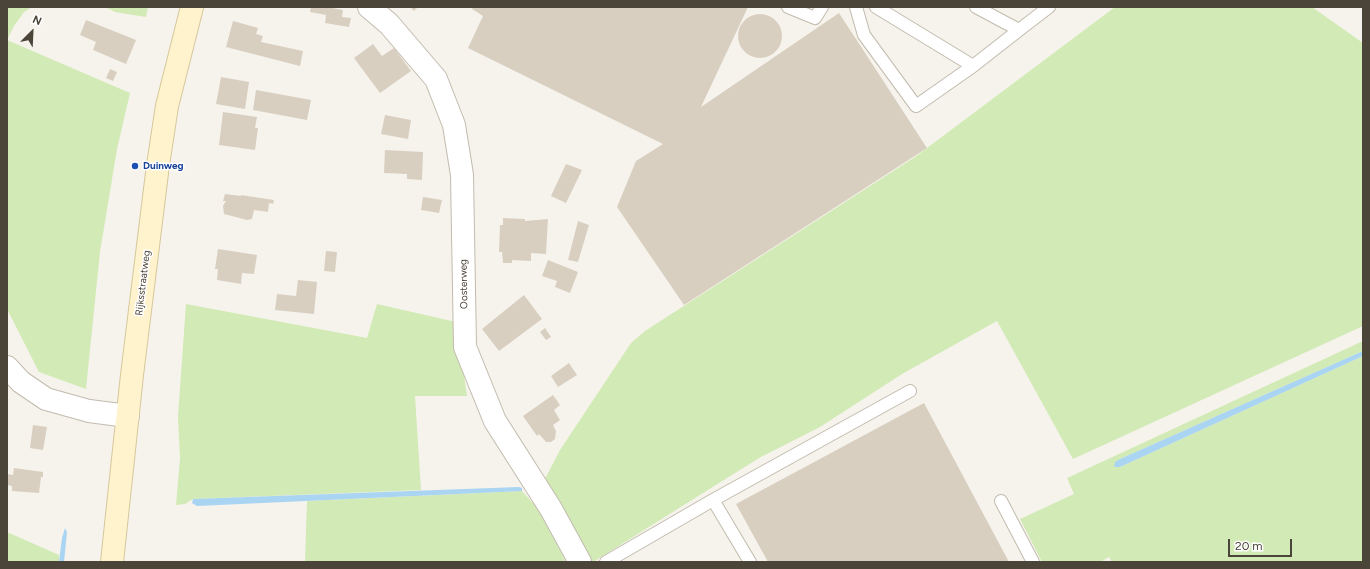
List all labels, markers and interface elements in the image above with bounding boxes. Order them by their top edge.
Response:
north arrow [12,12,52,52]
text: N [31,13,44,28]
place label: Duinweg [143,160,184,172]
marker: Duinweg [130,161,140,171]
street label: Rijksstraatweg [133,250,153,316]
street label: Oosterweg [458,259,470,309]
scale bar [1230,531,1294,557]
text: 20 m [1235,539,1263,553]

